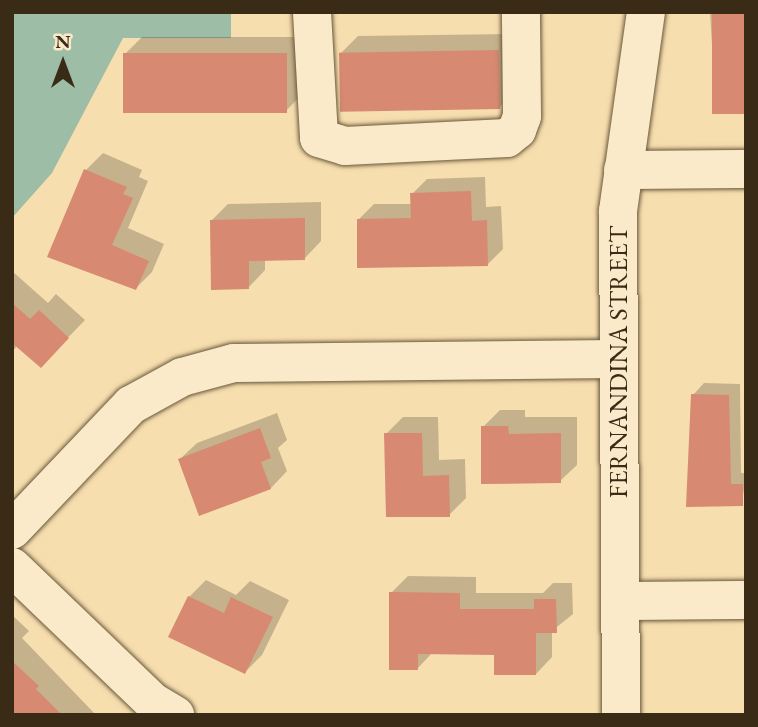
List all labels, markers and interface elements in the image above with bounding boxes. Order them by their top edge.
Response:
north arrow [28,28,98,98]
text: N [55,29,71,54]
street label: FERNANDINA STREET [603,226,635,498]

